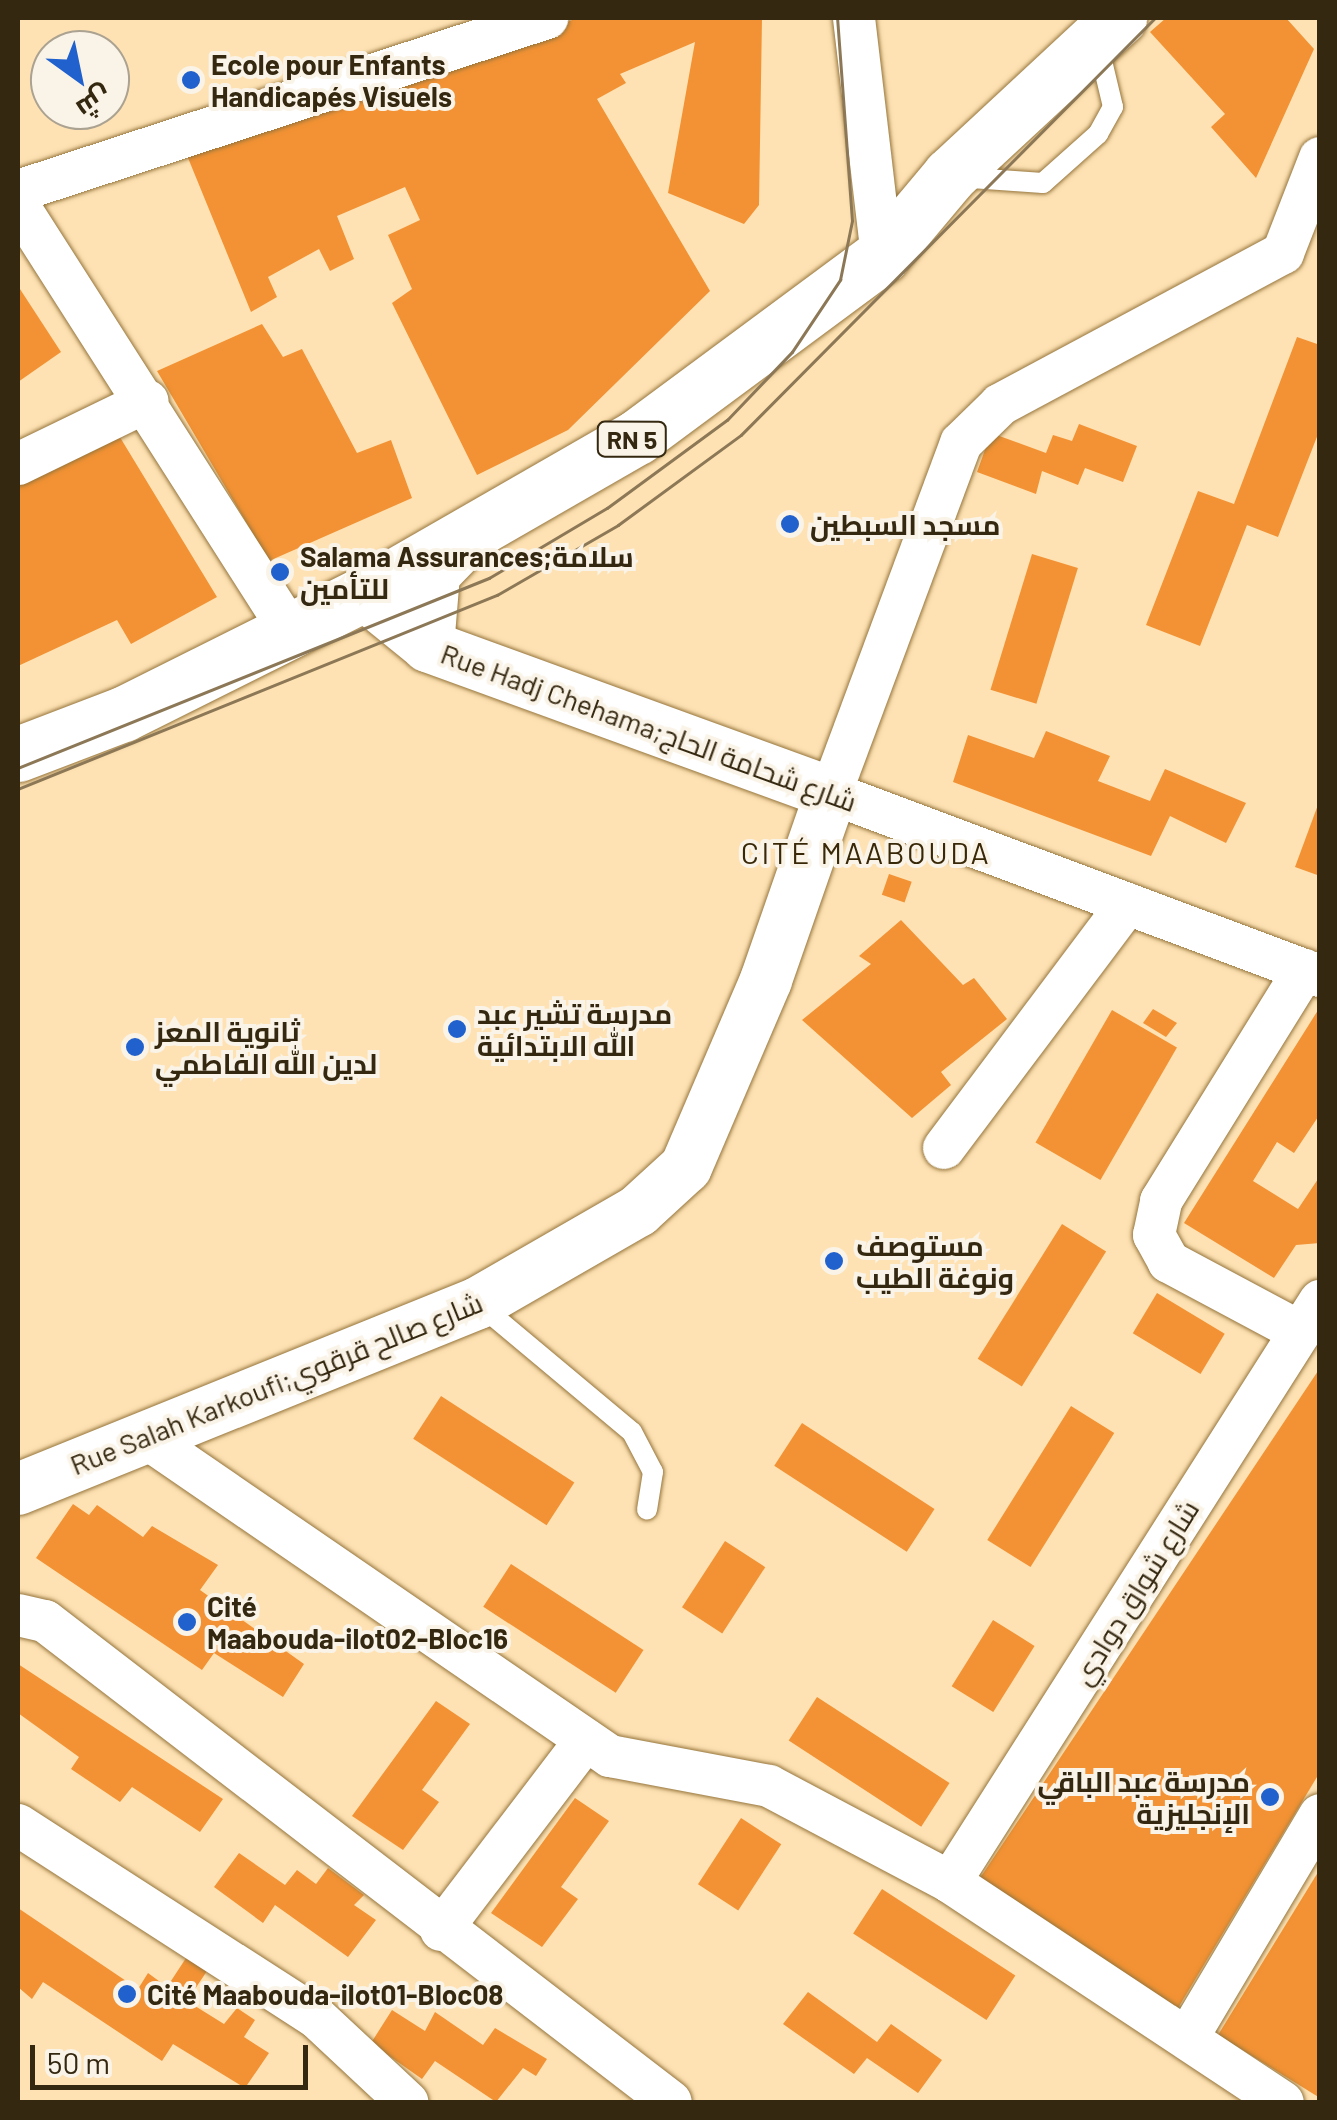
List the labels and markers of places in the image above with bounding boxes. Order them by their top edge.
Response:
place label: Ecole pour Enfants Handicapés Visuels [211,47,452,113]
marker: Ecole pour Enfants Handicapés Visuels [180,69,202,91]
place label: مسجد السبطين [810,507,1000,541]
marker: مسجد السبطين [779,513,801,535]
place label: Salama Assurances;سلامة للتأمين [300,539,634,605]
marker: Salama Assurances;سلامة للتأمين [269,561,291,583]
place label: مدرسة تشير عبد الله الابتدائية [477,996,672,1062]
place label: ثانوية المعز لدين الله الفاطمي [155,1014,377,1080]
marker: مدرسة تشير عبد الله الابتدائية [446,1018,468,1040]
marker: ثانوية المعز لدين الله الفاطمي [124,1036,146,1058]
place label: مستوصف ونوغة الطيب [856,1228,1014,1294]
marker: مستوصف ونوغة الطيب [821,1248,847,1274]
place label: Cité Maabouda-ilot02-Bloc16 [207,1589,508,1655]
marker: Cité Maabouda-ilot02-Bloc16 [176,1611,198,1633]
place label: مدرسة عبد الباقي الإنجليزية [1038,1764,1250,1830]
marker: مدرسة عبد الباقي الإنجليزية [1259,1786,1281,1808]
place label: Cité Maabouda-ilot01-Bloc08 [147,1977,503,2011]
marker: Cité Maabouda-ilot01-Bloc08 [116,1983,138,2005]

